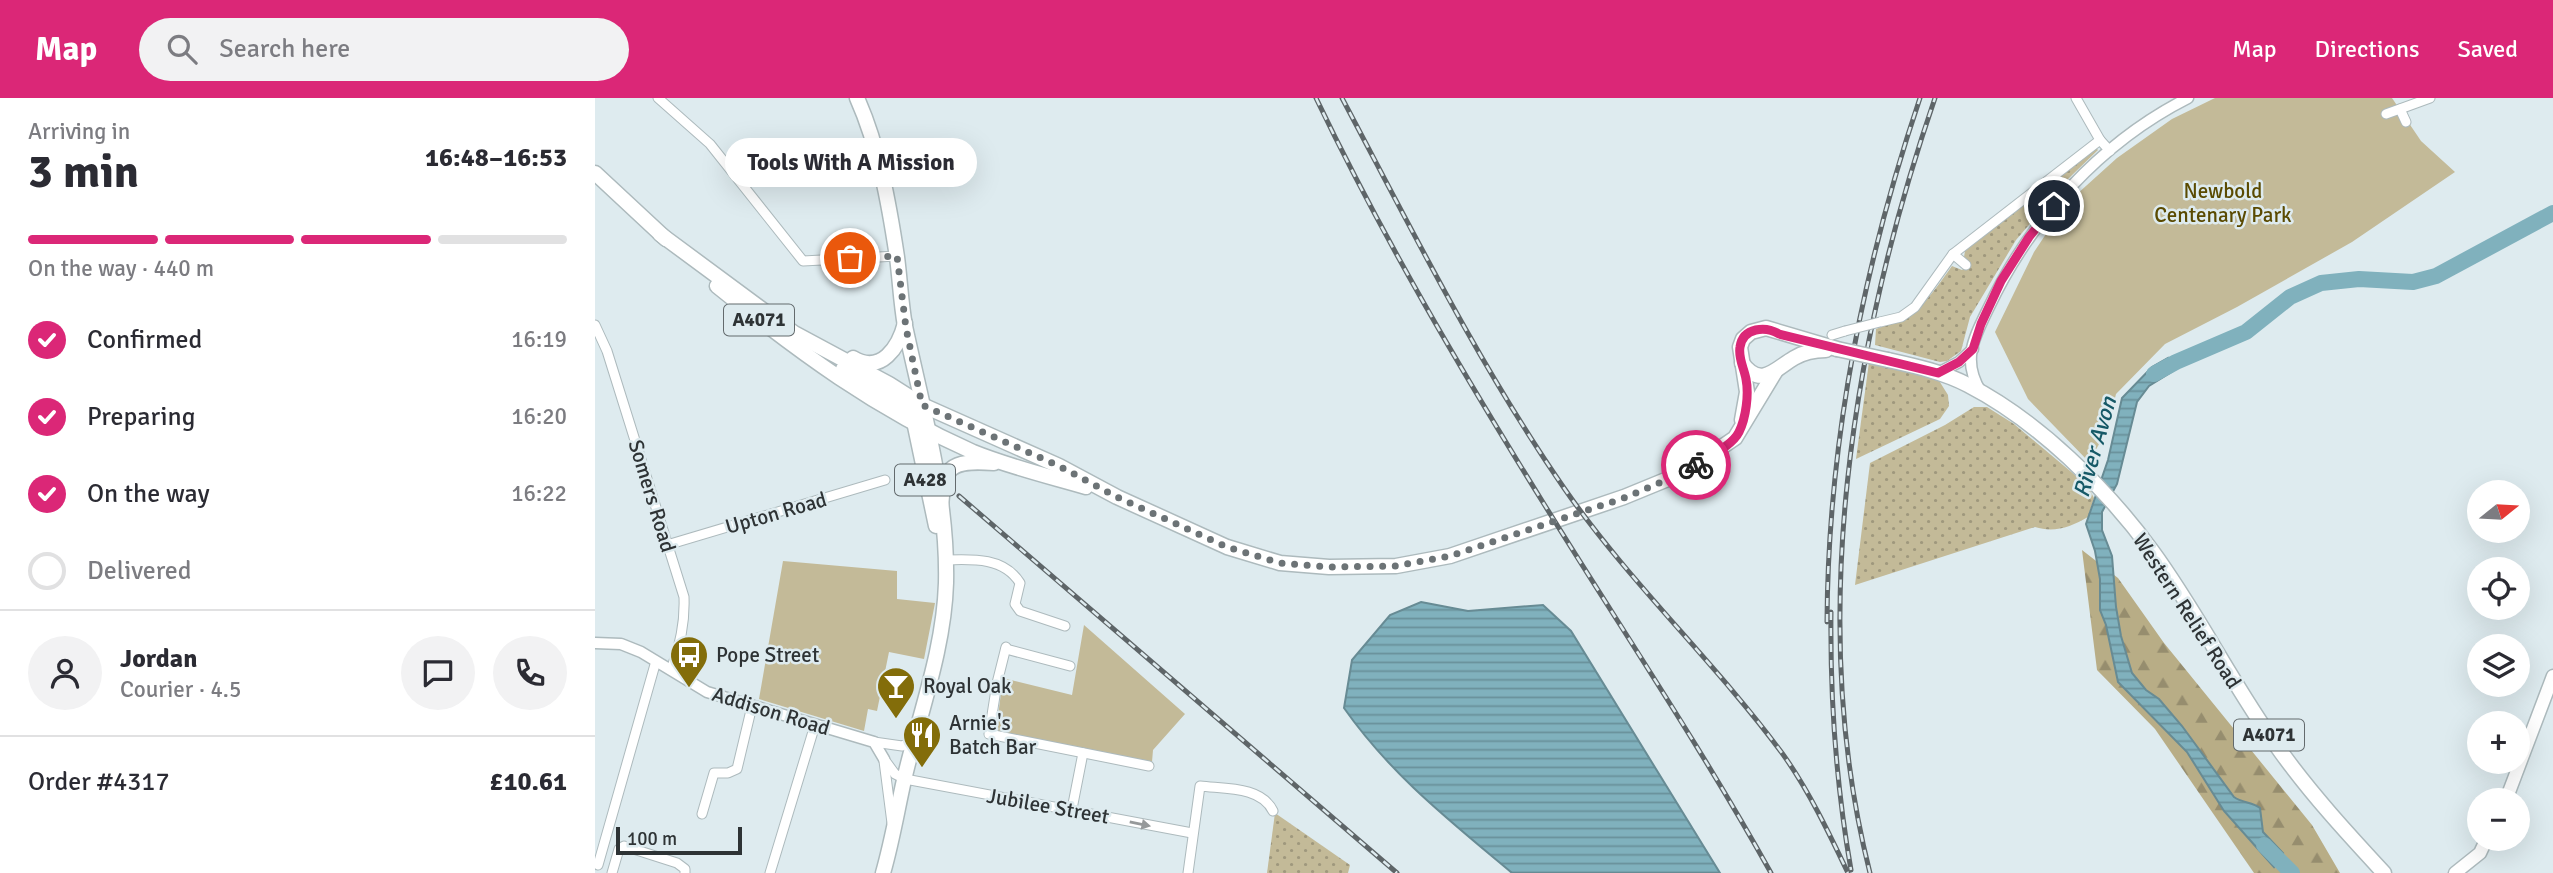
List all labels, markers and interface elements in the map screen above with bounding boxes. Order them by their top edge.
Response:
search box [139,18,629,81]
text: Map [35,29,97,70]
icon: search [163,30,201,68]
text: Search here [219,33,350,65]
text: Map [2232,34,2277,64]
text: Directions [2315,34,2420,64]
text: Saved [2458,34,2518,64]
text: Arriving in [28,117,130,146]
callout: Tools With A Mission [724,139,976,188]
text: 16:48–16:53 [425,142,567,174]
text: 3 min [28,144,139,200]
text: Tools With A Mission [747,148,955,177]
pin [2024,176,2084,236]
park label: Newbold Centenary Park [2154,178,2292,228]
icon: home [2035,187,2073,225]
pin [820,228,880,288]
icon: bag [831,239,869,277]
text: On the way · 440 m [28,254,214,283]
road number: A4071 [724,304,794,336]
icon: check [28,321,66,359]
text: Confirmed [87,324,202,356]
text: 16:19 [511,325,567,354]
water label: River Avon [2067,392,2124,501]
icon: check [28,398,66,436]
text: Preparing [87,401,195,433]
text: 16:20 [511,402,567,431]
courier [1661,430,1731,500]
street label: Somers Road [623,437,681,555]
icon: bike [1677,446,1715,484]
road number: A428 [895,464,955,496]
icon: check [28,475,66,513]
text: On the way [87,478,210,510]
text: 16:22 [511,479,567,508]
north arrow [2467,480,2531,542]
map controls [2467,480,2530,851]
street label: Upton Road [722,486,830,540]
street label: Western Relief Road [2127,528,2247,694]
text: Delivered [87,555,192,587]
button: locate [2467,557,2530,620]
bus stop icon: Pope Street [668,634,710,689]
button: layers [2467,634,2530,697]
button: person [28,636,102,710]
button: chat [401,636,475,710]
button: phone [493,636,567,710]
place label: Pope Street [716,642,819,668]
text: Jordan [120,643,197,675]
bar icon: Royal Oak [875,665,917,720]
place label: Royal Oak [923,673,1012,699]
text: Courier · 4.5 [120,675,241,704]
street label: Addison Road [709,681,833,741]
place label: Arnie's Batch Bar [949,710,1037,760]
button: + [2467,711,2530,774]
restaurant icon: Arnie's Batch Bar [901,714,943,769]
road number: A4071 [2234,720,2304,750]
text: Order #4317 [28,766,169,798]
text: £10.61 [489,766,567,798]
street label: Jubilee Street [985,782,1111,830]
button: − [2467,788,2530,851]
one-way arrow [1129,818,1151,829]
scale bar [616,824,742,856]
text: 100 m [627,827,677,851]

